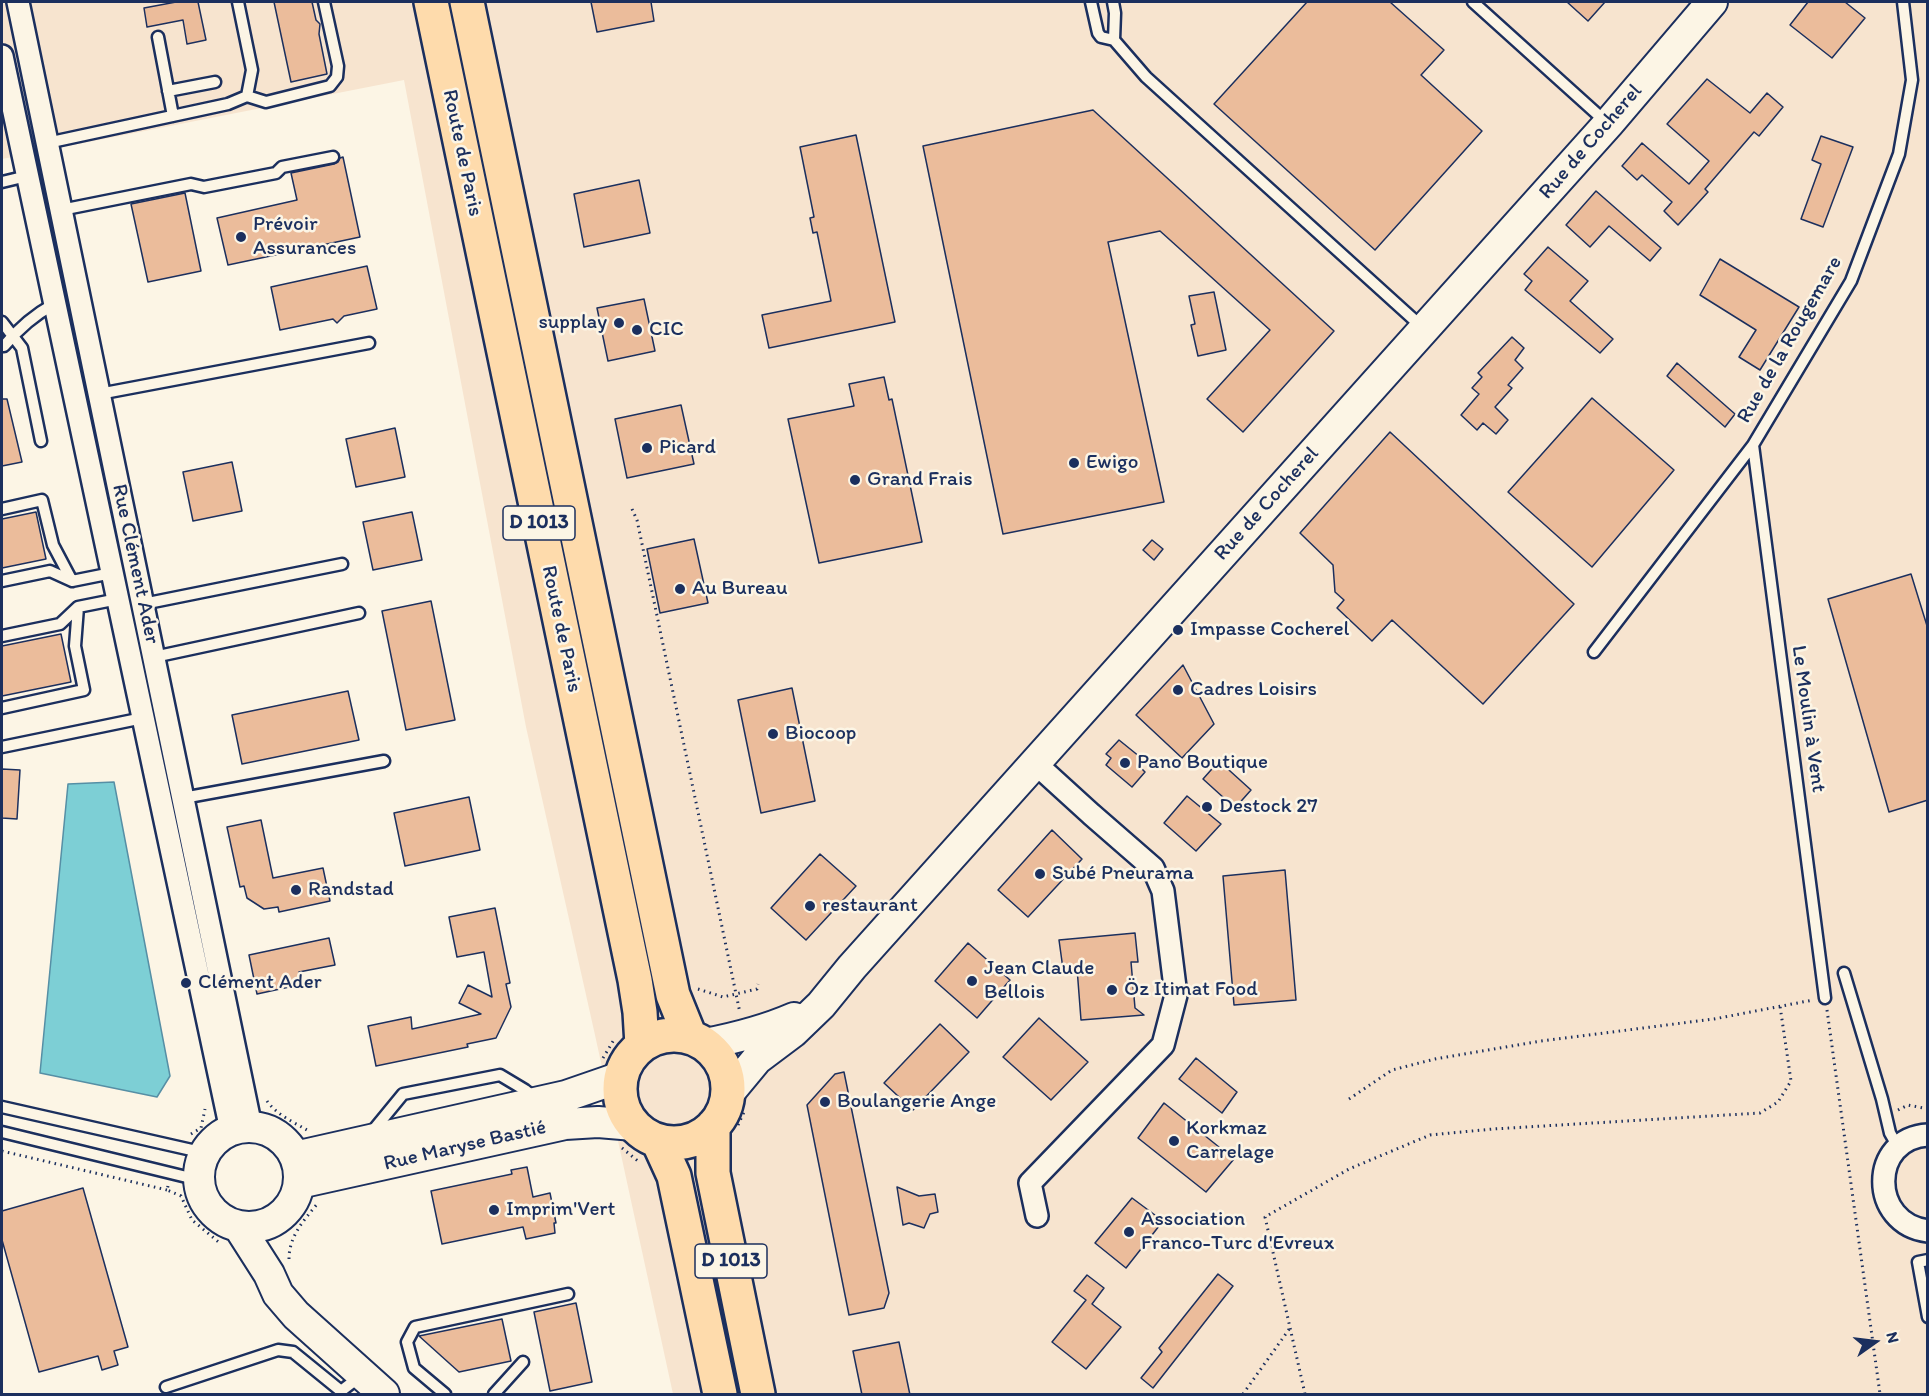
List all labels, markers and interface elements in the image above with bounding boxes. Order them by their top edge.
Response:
street label: Rue de Cocherel [1534,79,1648,205]
street label: Route de Paris [436,87,488,219]
place label: Prévoir Assurances [253,212,356,262]
marker: Prévoir Assurances [234,230,248,244]
street label: Rue de la Rougemare [1732,252,1848,428]
place label: supplay [538,310,607,336]
marker: supplay [612,316,626,330]
place label: CIC [649,317,684,343]
marker: CIC [630,323,644,337]
place label: Picard [659,435,716,461]
marker: Picard [640,441,654,455]
street label: Rue de Cocherel [1209,442,1325,566]
place label: Ewigo [1086,450,1138,476]
marker: Ewigo [1067,456,1081,470]
place label: Grand Frais [867,467,973,493]
marker: Grand Frais [848,473,862,487]
street label: Rue Clément Ader [106,482,164,646]
road number: D 1013 [503,506,575,540]
street label: Route de Paris [535,563,587,695]
place label: Au Bureau [692,576,788,602]
marker: Au Bureau [673,582,687,596]
place label: Impasse Cocherel [1190,617,1349,643]
marker: Impasse Cocherel [1171,623,1185,637]
street label: Le Moulin à Vent [1785,644,1831,794]
place label: Cadres Loisirs [1190,677,1317,703]
marker: Cadres Loisirs [1171,683,1185,697]
place label: Biocoop [785,721,856,747]
marker: Biocoop [766,727,780,741]
place label: Pano Boutique [1137,750,1268,776]
marker: Pano Boutique [1118,756,1132,770]
place label: Destock 27 [1219,794,1318,820]
marker: Destock 27 [1200,800,1214,814]
place label: Subé Pneurama [1052,861,1194,887]
marker: Subé Pneurama [1033,867,1047,881]
place label: Randstad [308,877,394,903]
marker: Randstad [289,883,303,897]
place label: restaurant [822,893,918,919]
marker: restaurant [803,899,817,913]
place label: Jean Claude Bellois [984,956,1094,1006]
place label: Clément Ader [198,970,322,996]
marker: Jean Claude Bellois [965,974,979,988]
marker: Clément Ader [179,976,193,990]
place label: Öz Itimat Food [1124,977,1258,1003]
marker: Öz Itimat Food [1105,983,1119,997]
place label: Boulangerie Ange [837,1089,996,1115]
marker: Boulangerie Ange [818,1095,832,1109]
street label: Rue Maryse Bastié [381,1115,549,1177]
place label: Korkmaz Carrelage [1186,1116,1274,1166]
marker: Korkmaz Carrelage [1167,1134,1181,1148]
place label: Imprim'Vert [506,1197,615,1223]
marker: Imprim'Vert [487,1203,501,1217]
place label: Association Franco-Turc d'Evreux [1141,1207,1334,1257]
marker: Association Franco-Turc d'Evreux [1122,1225,1136,1239]
road number: D 1013 [695,1244,767,1278]
north arrow [1845,1312,1905,1372]
text: N [1882,1330,1903,1345]

